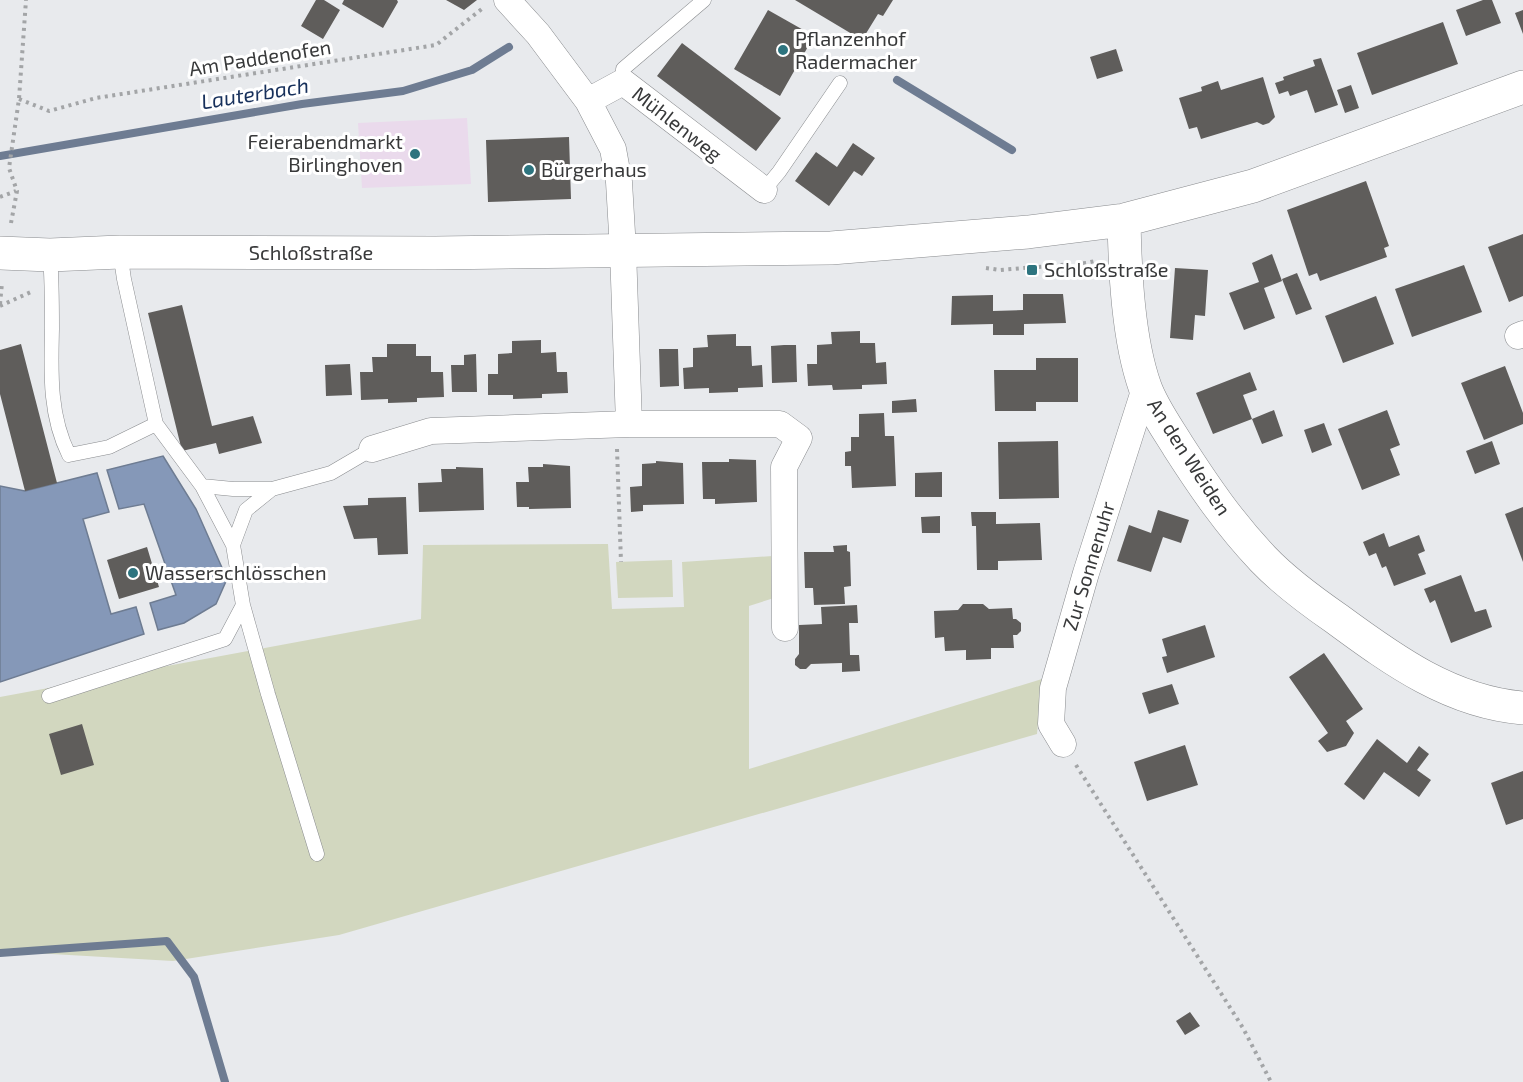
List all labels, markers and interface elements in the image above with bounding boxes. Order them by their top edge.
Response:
place label: Pflanzenhof Radermacher [795,26,917,73]
street label: Am Paddenofen [187,34,333,80]
marker: Pflanzenhof Radermacher [776,43,790,57]
water label: Lauterbach [199,72,310,113]
street label: Mühlenweg [628,81,727,166]
place label: Feierabendmarkt Birlinghoven [248,129,403,176]
marker: Feierabendmarkt Birlinghoven [408,147,422,161]
place label: Bürgerhaus [541,157,647,181]
marker: Bürgerhaus [522,163,536,177]
street label: Schloßstraße [249,240,373,264]
place label: Schloßstraße [1044,257,1168,281]
marker: Schloßstraße [1025,263,1039,277]
street label: An den Weiden [1143,393,1237,519]
street label: Zur Sonnenuhr [1057,498,1119,633]
place label: Wasserschlösschen [145,560,327,584]
marker: Wasserschlösschen [126,566,140,580]

